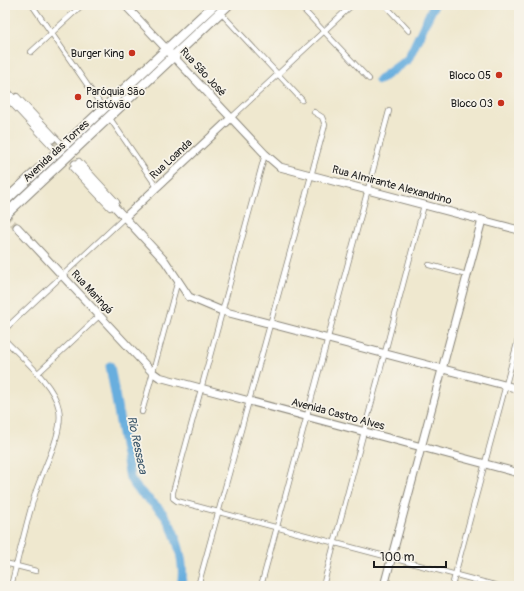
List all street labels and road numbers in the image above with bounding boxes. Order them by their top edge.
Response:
street label: Rua São José [177,45,229,99]
street label: Avenida das Torres [20,117,92,185]
street label: Rua Loanda [147,136,195,182]
street label: Rua Almirante Alexandrino [331,163,453,207]
street label: Rua Maringá [68,267,116,317]
street label: Avenida Castro Alves [290,395,386,433]

